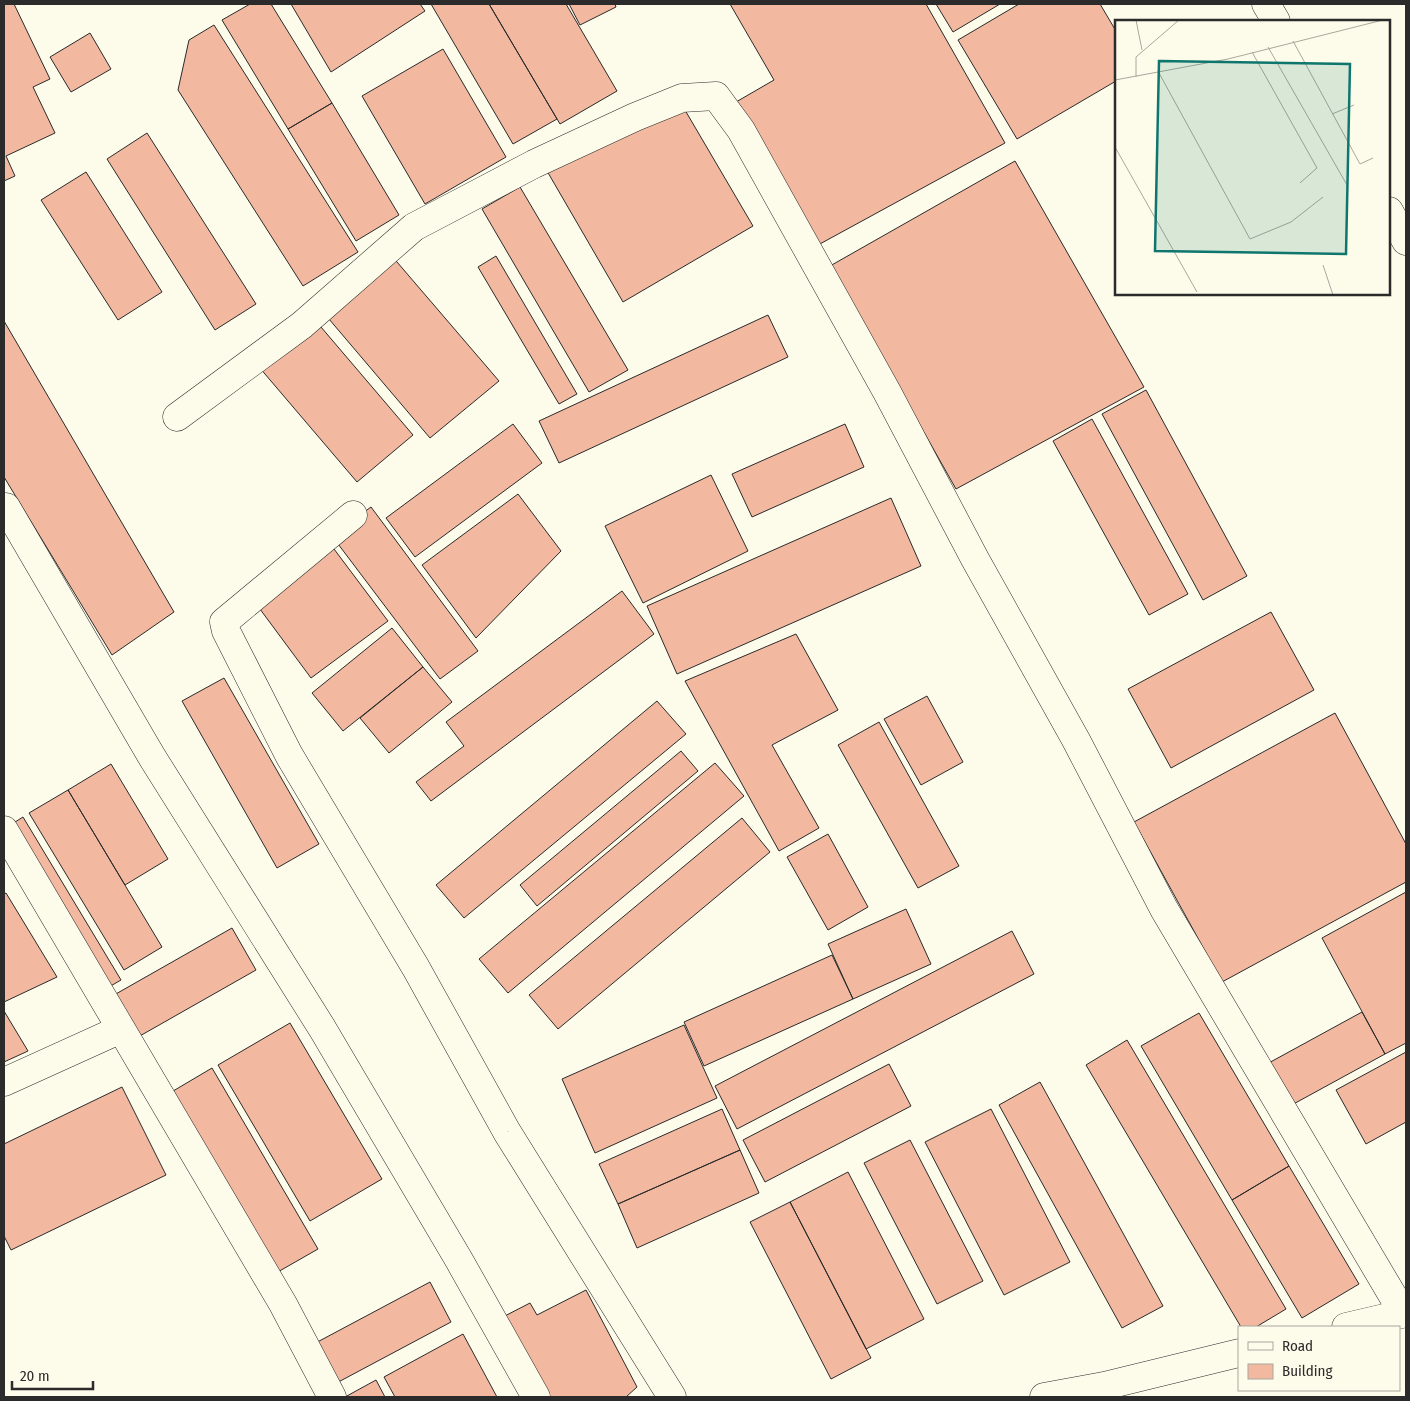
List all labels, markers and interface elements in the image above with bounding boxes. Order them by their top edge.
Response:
inset map [1115,20,1390,295]
legend [1238,1326,1400,1391]
text: Road [1282,1337,1313,1355]
scale bar [12,1358,94,1390]
text: Building [1282,1362,1333,1380]
text: 20 m [20,1367,50,1385]

